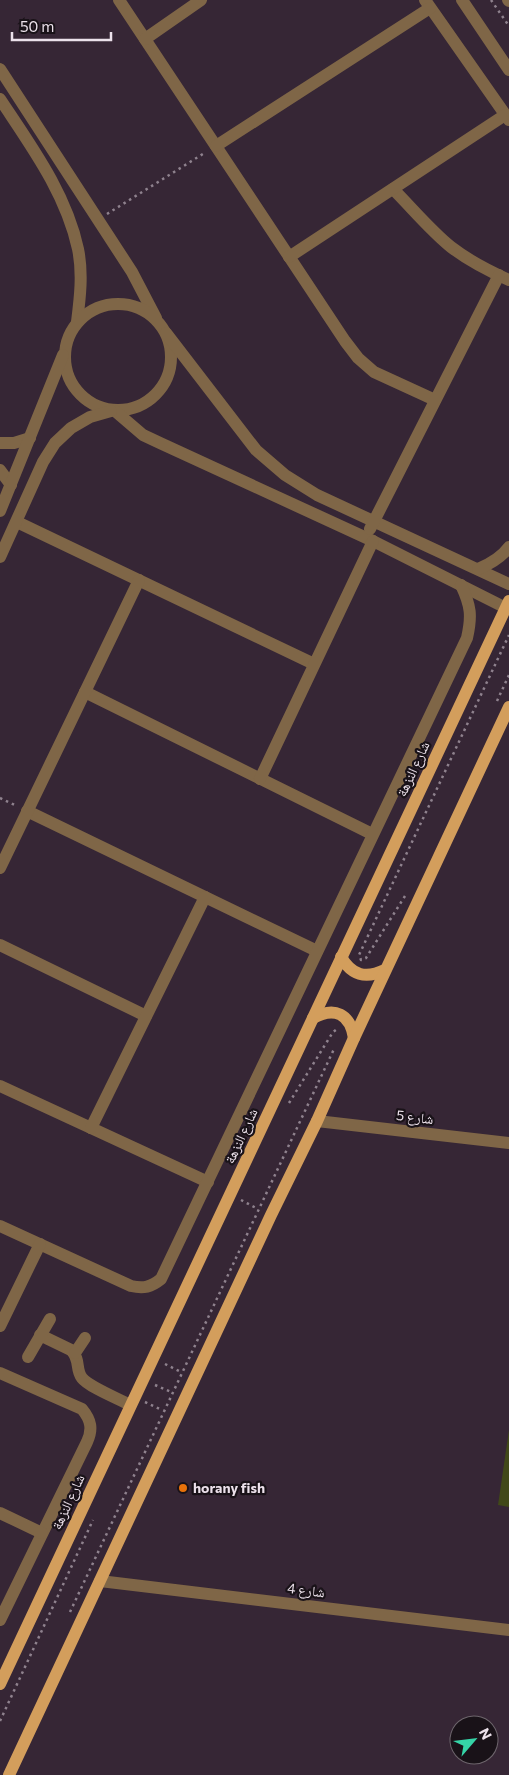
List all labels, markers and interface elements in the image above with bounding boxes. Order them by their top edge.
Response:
scale bar [12,10,111,42]
text: 50 m [20,17,54,35]
street label: شارع النزهة [392,739,434,800]
street label: شارع النزهة [220,1106,262,1167]
street label: شارع 5 [395,1106,435,1129]
street label: شارع النزهة [47,1472,89,1533]
place label: horany fish [193,1479,265,1496]
marker: horany fish [177,1482,189,1494]
street label: شارع 4 [286,1579,326,1602]
north arrow [449,1715,499,1765]
text: N [476,1725,496,1742]

